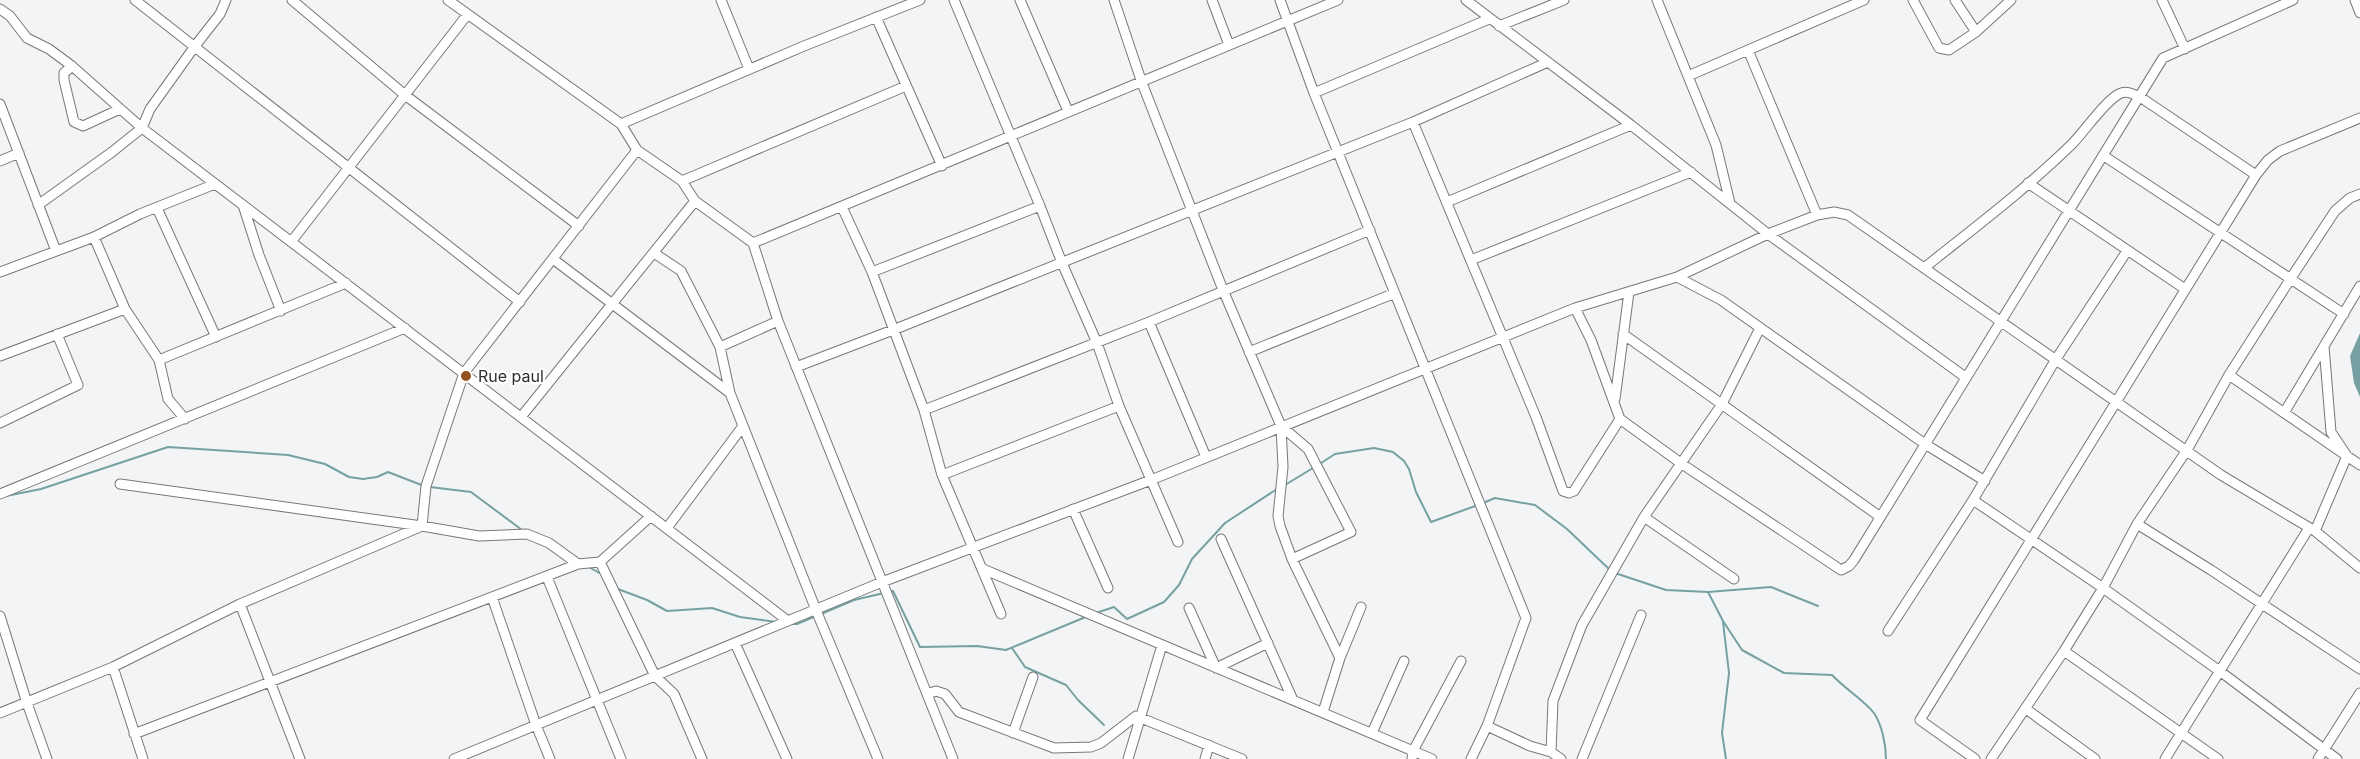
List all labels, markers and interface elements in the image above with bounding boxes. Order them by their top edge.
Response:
place label: Rue paul [478,366,544,386]
marker: Rue paul [459,369,473,383]

